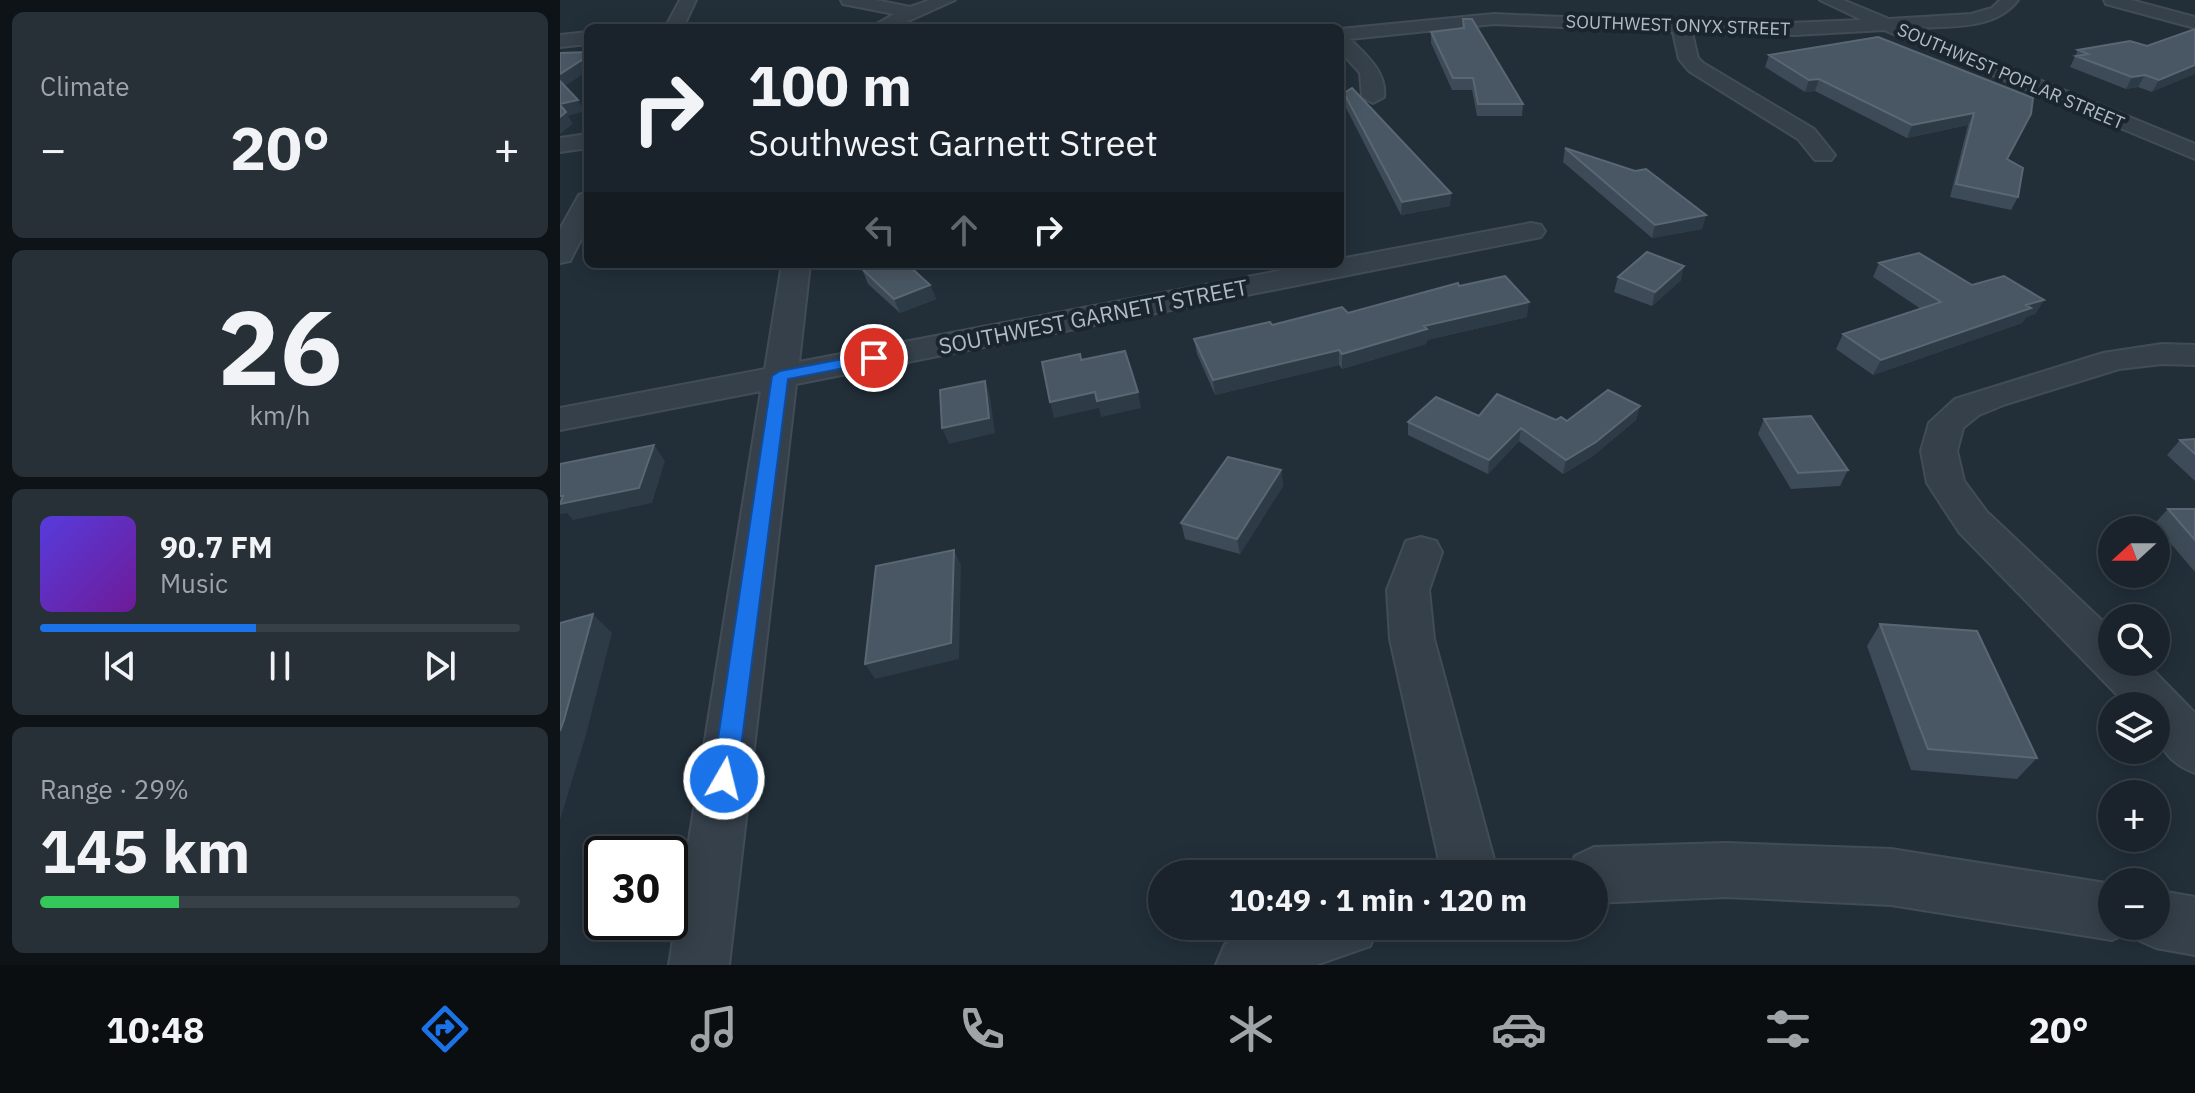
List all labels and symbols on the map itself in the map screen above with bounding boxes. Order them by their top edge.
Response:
street label: SOUTHWEST ONYX STREET [1565,10,1791,40]
street label: SOUTHWEST POPLAR STREET [1894,18,2128,134]
street label: SOUTHWEST GARNETT STREET [936,272,1250,360]
pin [840,324,908,392]
north arrow [2098,516,2170,588]
position arrow [682,737,766,821]
speed limit sign: 30 [584,836,688,940]

